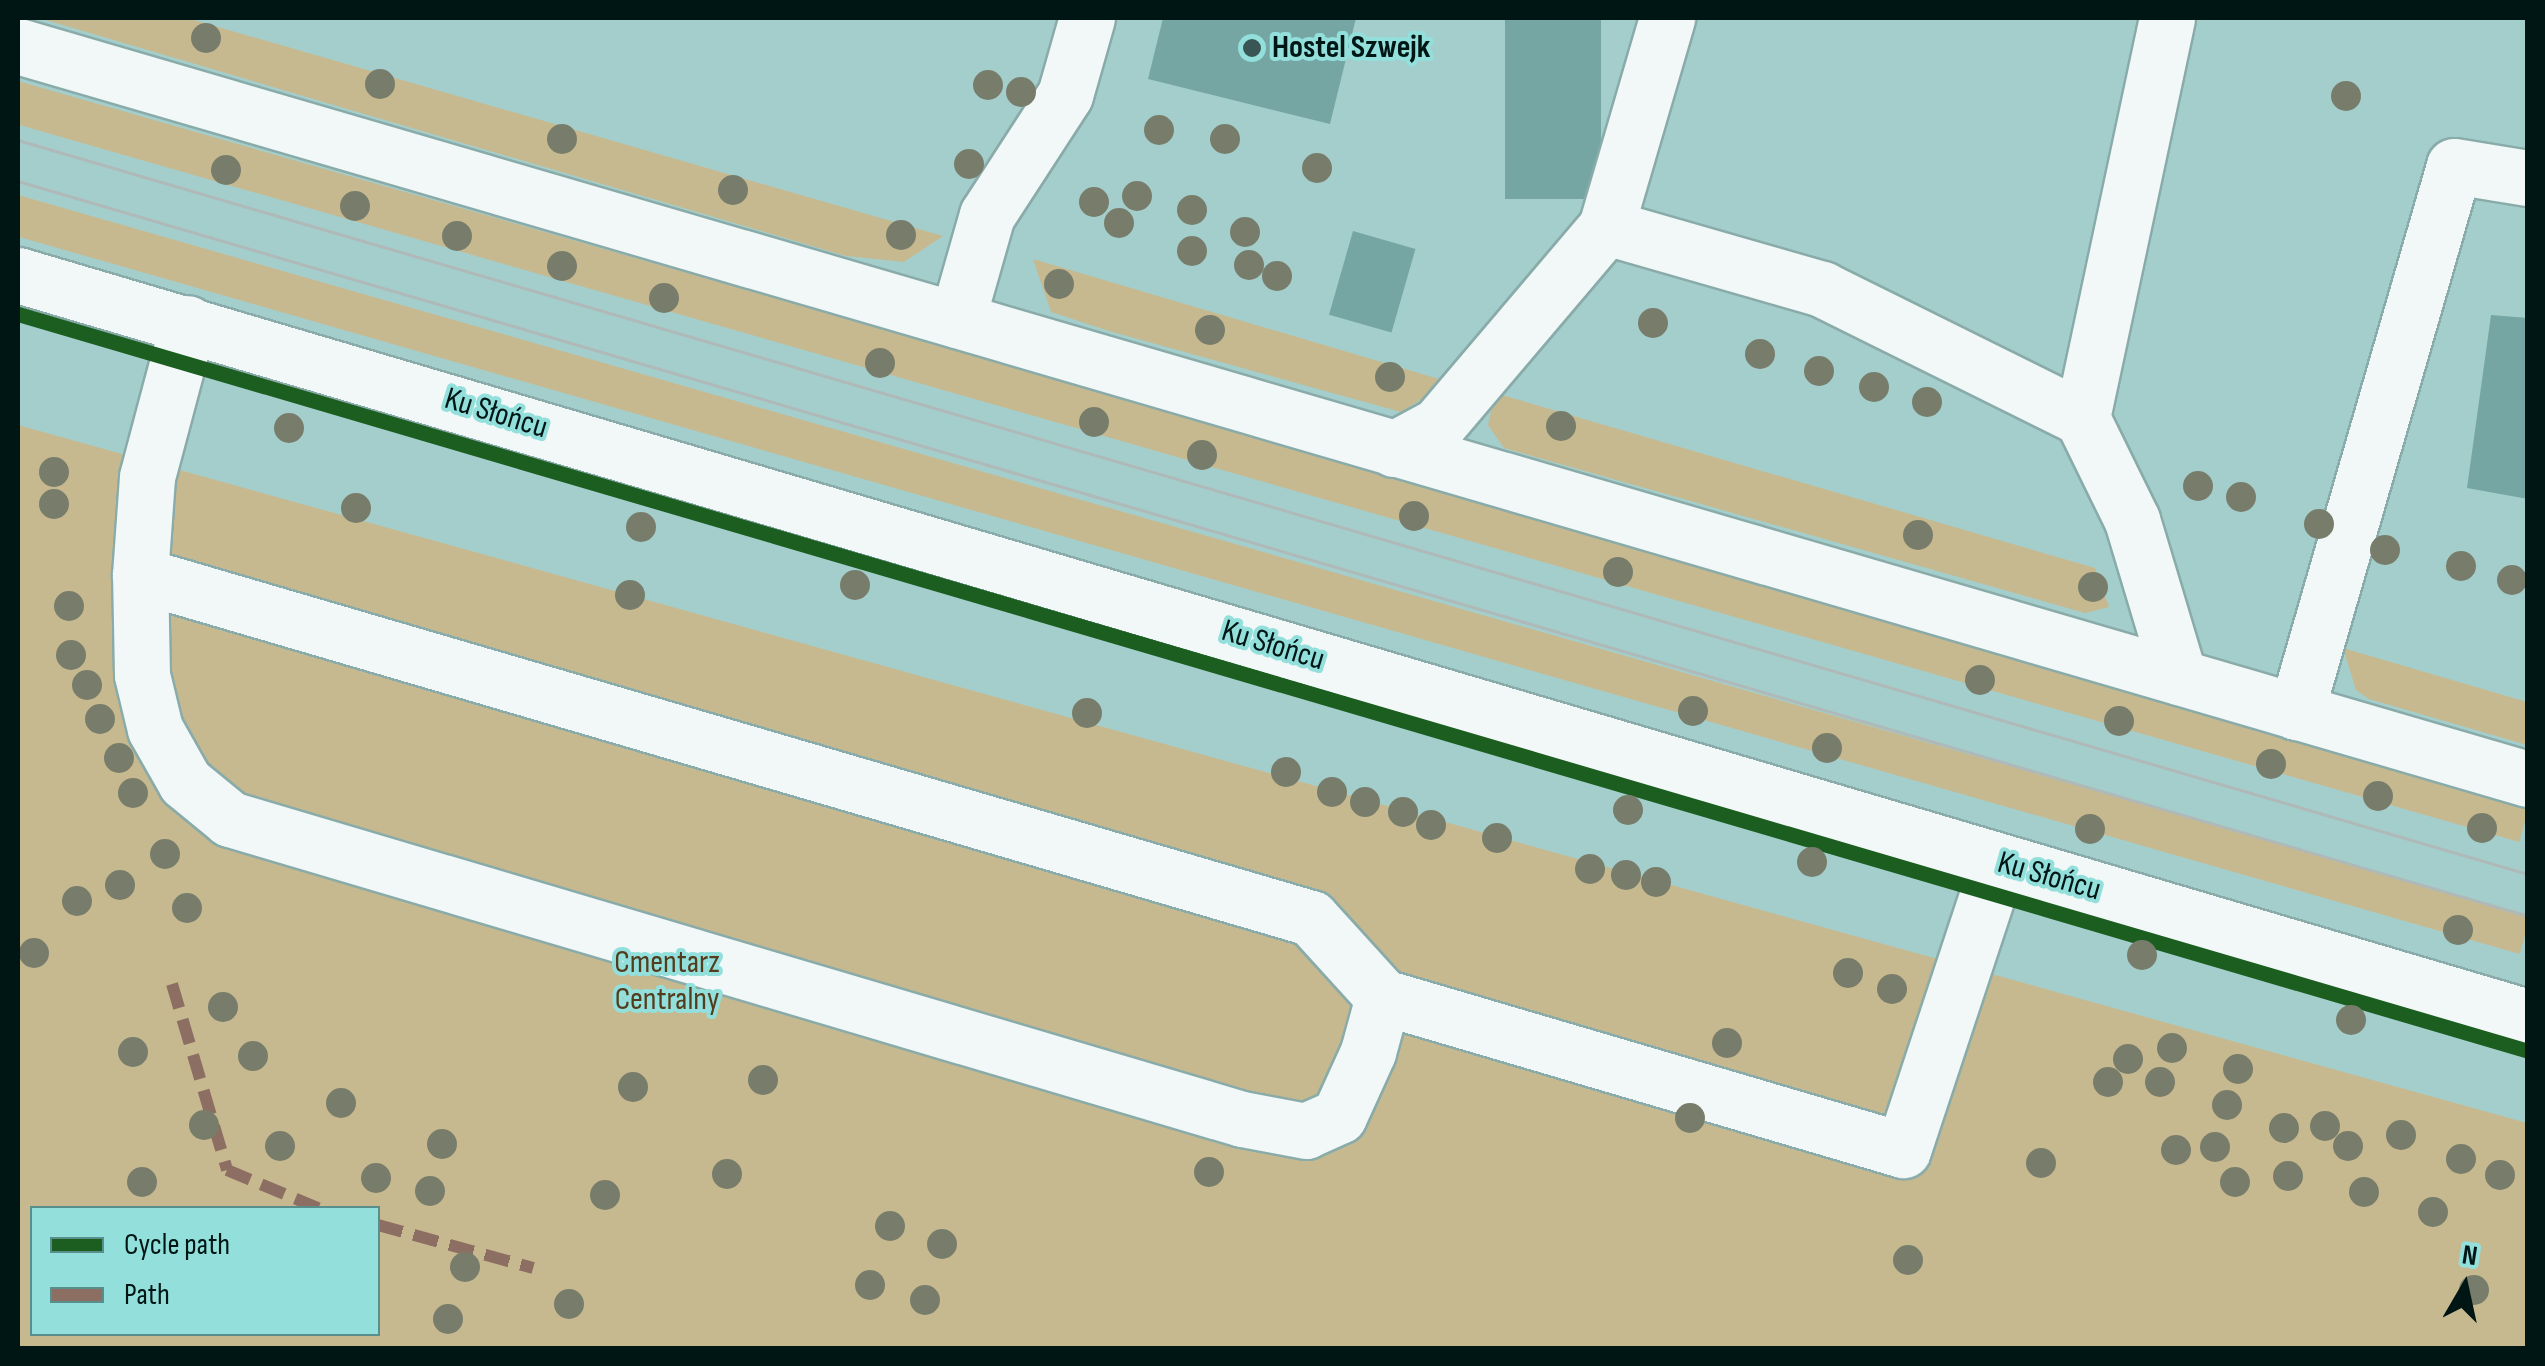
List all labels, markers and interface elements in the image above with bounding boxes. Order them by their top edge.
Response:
place label: Hostel Szwejk [1272,29,1430,67]
marker: Hostel Szwejk [1241,37,1263,59]
street label: Ku Słońcu [440,380,552,448]
street label: Ku Słońcu [1217,612,1329,680]
street label: Ku Słońcu [1993,844,2105,910]
park label: Cmentarz Centralny [614,945,720,1020]
legend [30,1206,380,1336]
text: Cycle path [124,1227,230,1263]
north arrow [2415,1236,2515,1336]
text: N [2460,1238,2480,1273]
text: Path [124,1277,170,1313]

